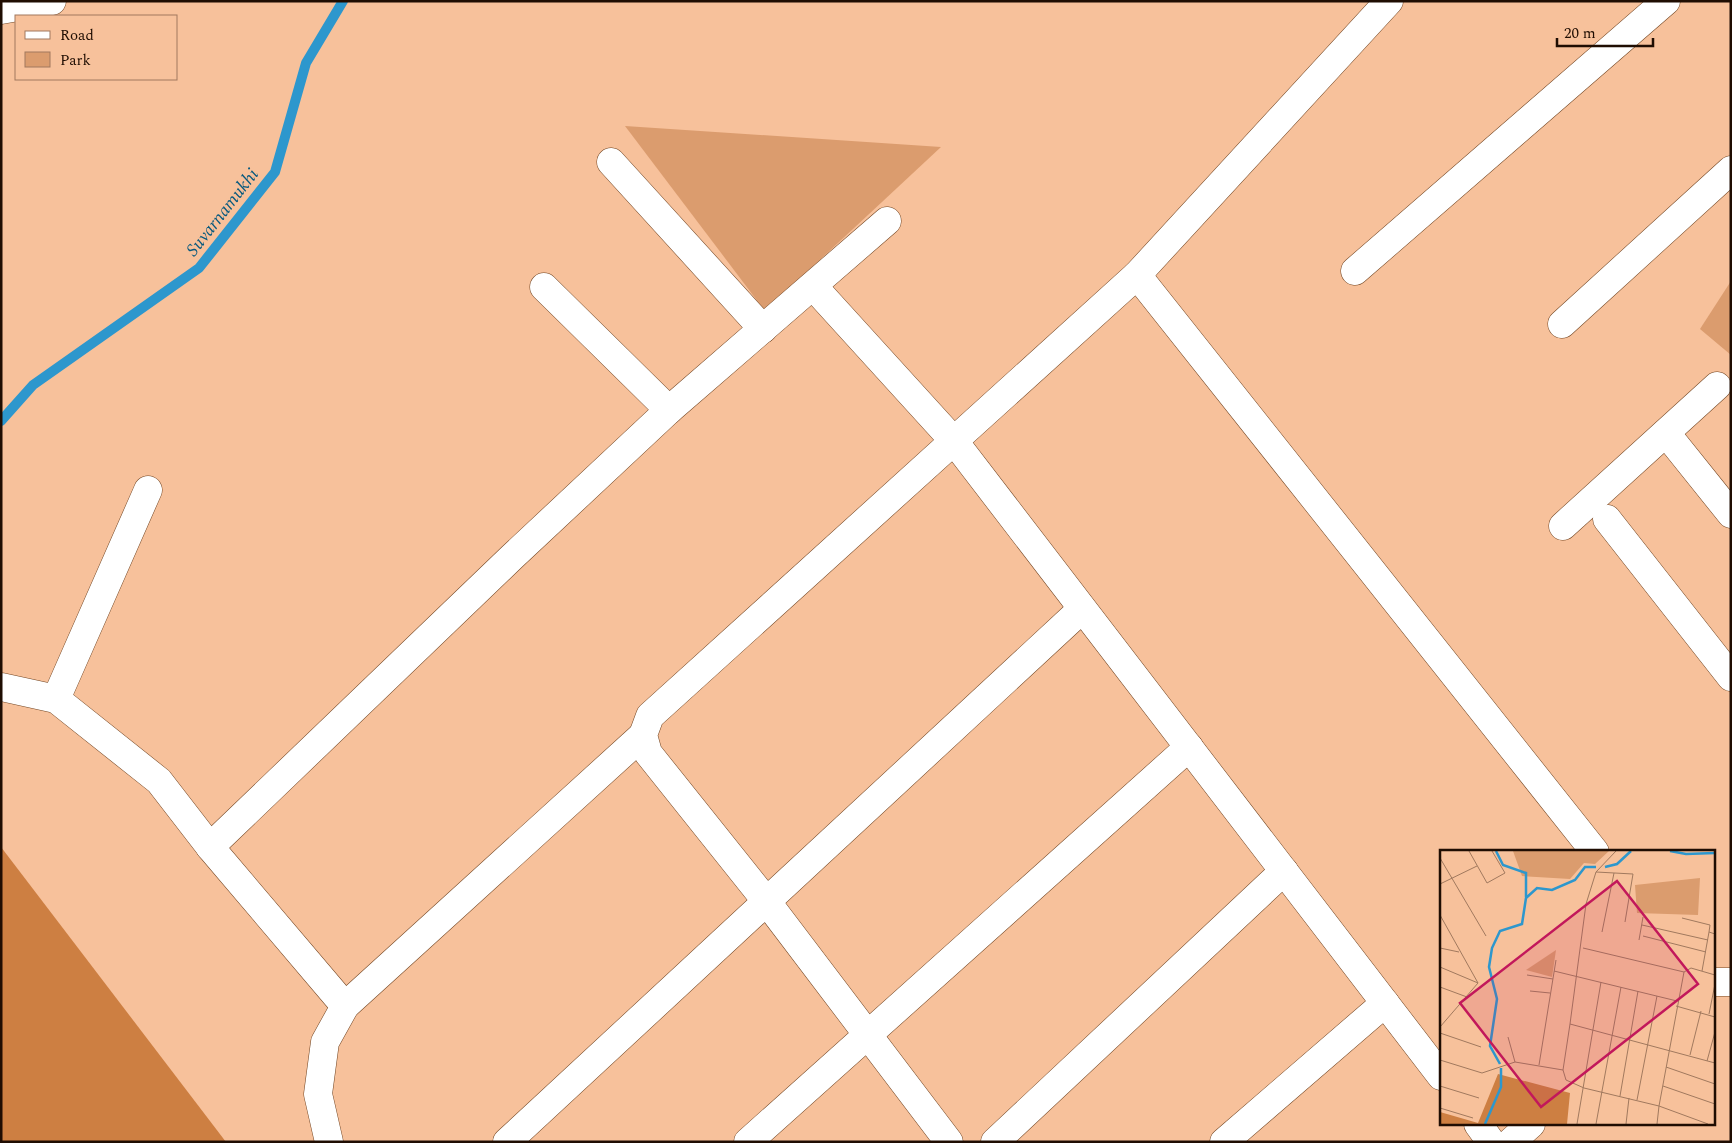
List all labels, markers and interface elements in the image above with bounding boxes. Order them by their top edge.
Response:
legend [15,15,178,80]
scale bar [1557,15,1653,47]
text: 20 m [1564,22,1596,45]
text: Road [60,24,94,47]
text: Park [60,49,91,72]
water label: Suvarnamukhi [179,162,265,262]
inset map [1440,850,1714,1126]

